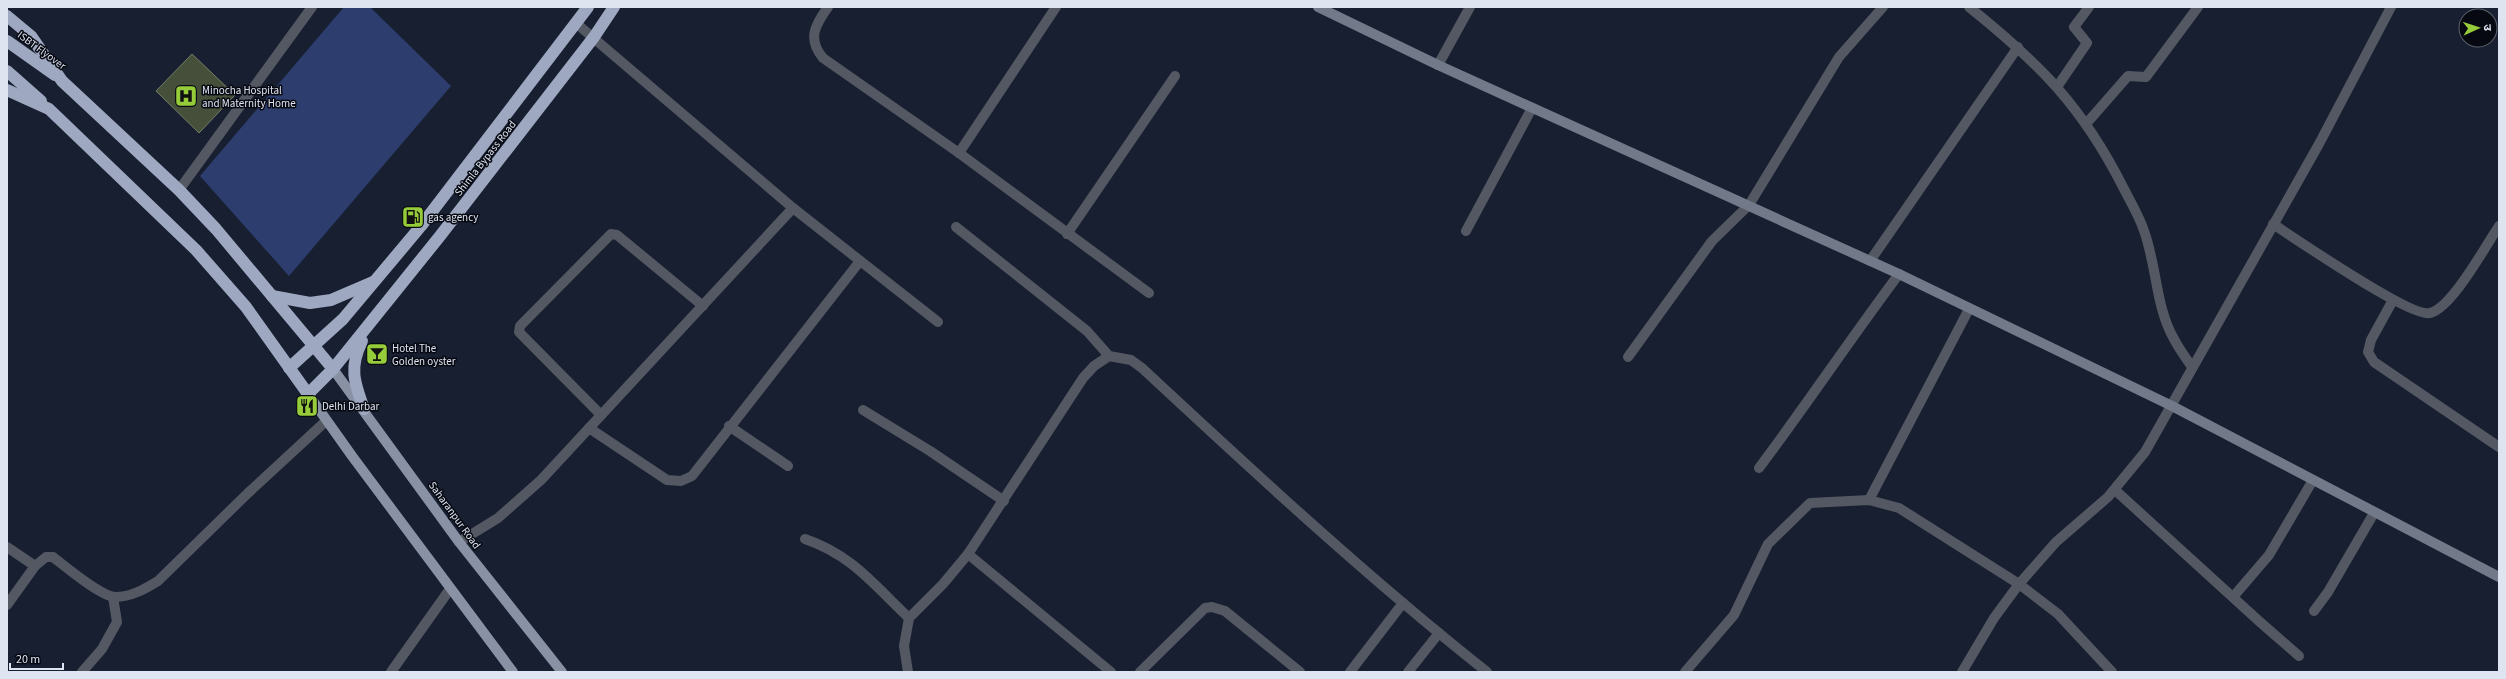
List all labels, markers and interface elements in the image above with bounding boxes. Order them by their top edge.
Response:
north arrow [2458,8,2498,48]
text: उ [2480,24,2495,32]
street label: ISBT Flyover [14,28,69,73]
hospital icon: Minocha Hospital and Maternity Home [173,83,199,109]
place label: Minocha Hospital and Maternity Home [202,83,296,111]
street label: Shimla Bypass Road [451,117,520,199]
fuel station icon: gas agency [400,204,426,230]
place label: gas agency [428,210,478,225]
bar icon: Hotel The Golden oyster [364,341,390,367]
place label: Hotel The Golden oyster [392,341,456,369]
restaurant icon: Delhi Darbar [294,393,320,419]
place label: Delhi Darbar [322,399,380,414]
street label: Saharanpur Road [425,479,484,552]
scale bar [10,645,63,671]
text: 20 m [16,651,40,668]

